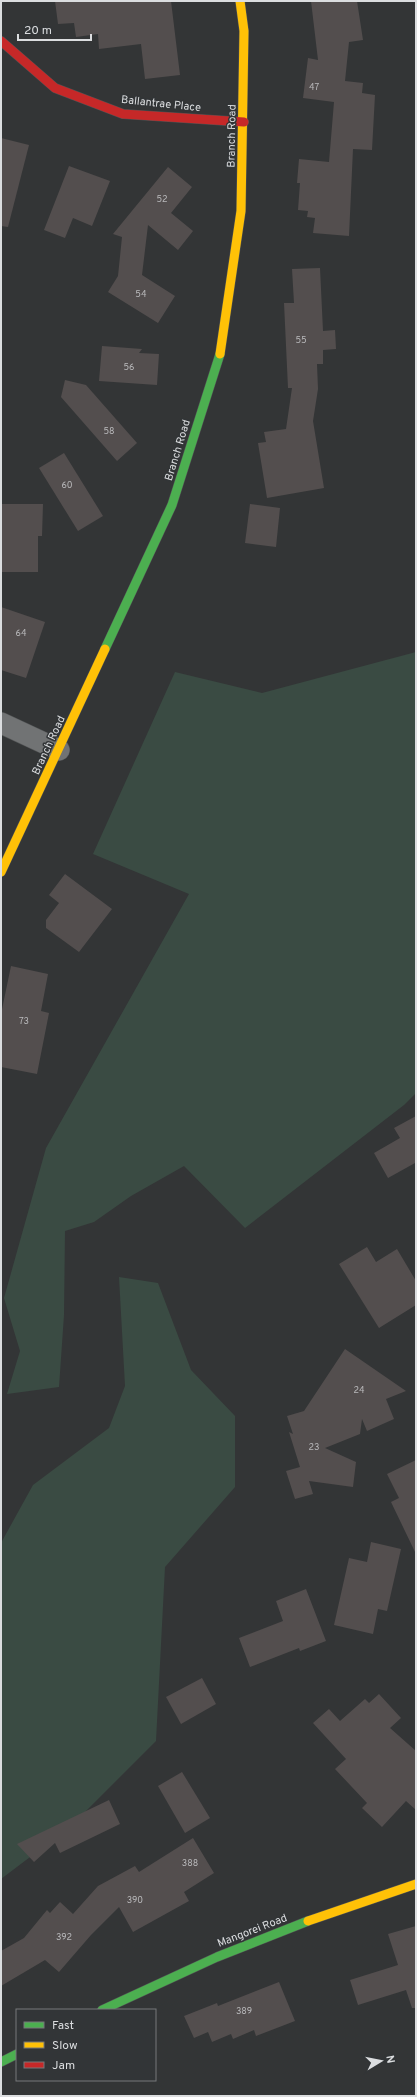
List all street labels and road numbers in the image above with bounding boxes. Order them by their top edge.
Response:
street label: Ballantrae Place [120,93,202,115]
street label: Branch Road [224,104,240,168]
street label: Branch Road [162,418,194,483]
street label: Branch Road [29,714,69,777]
street label: Mangorei Road [215,1911,289,1951]

